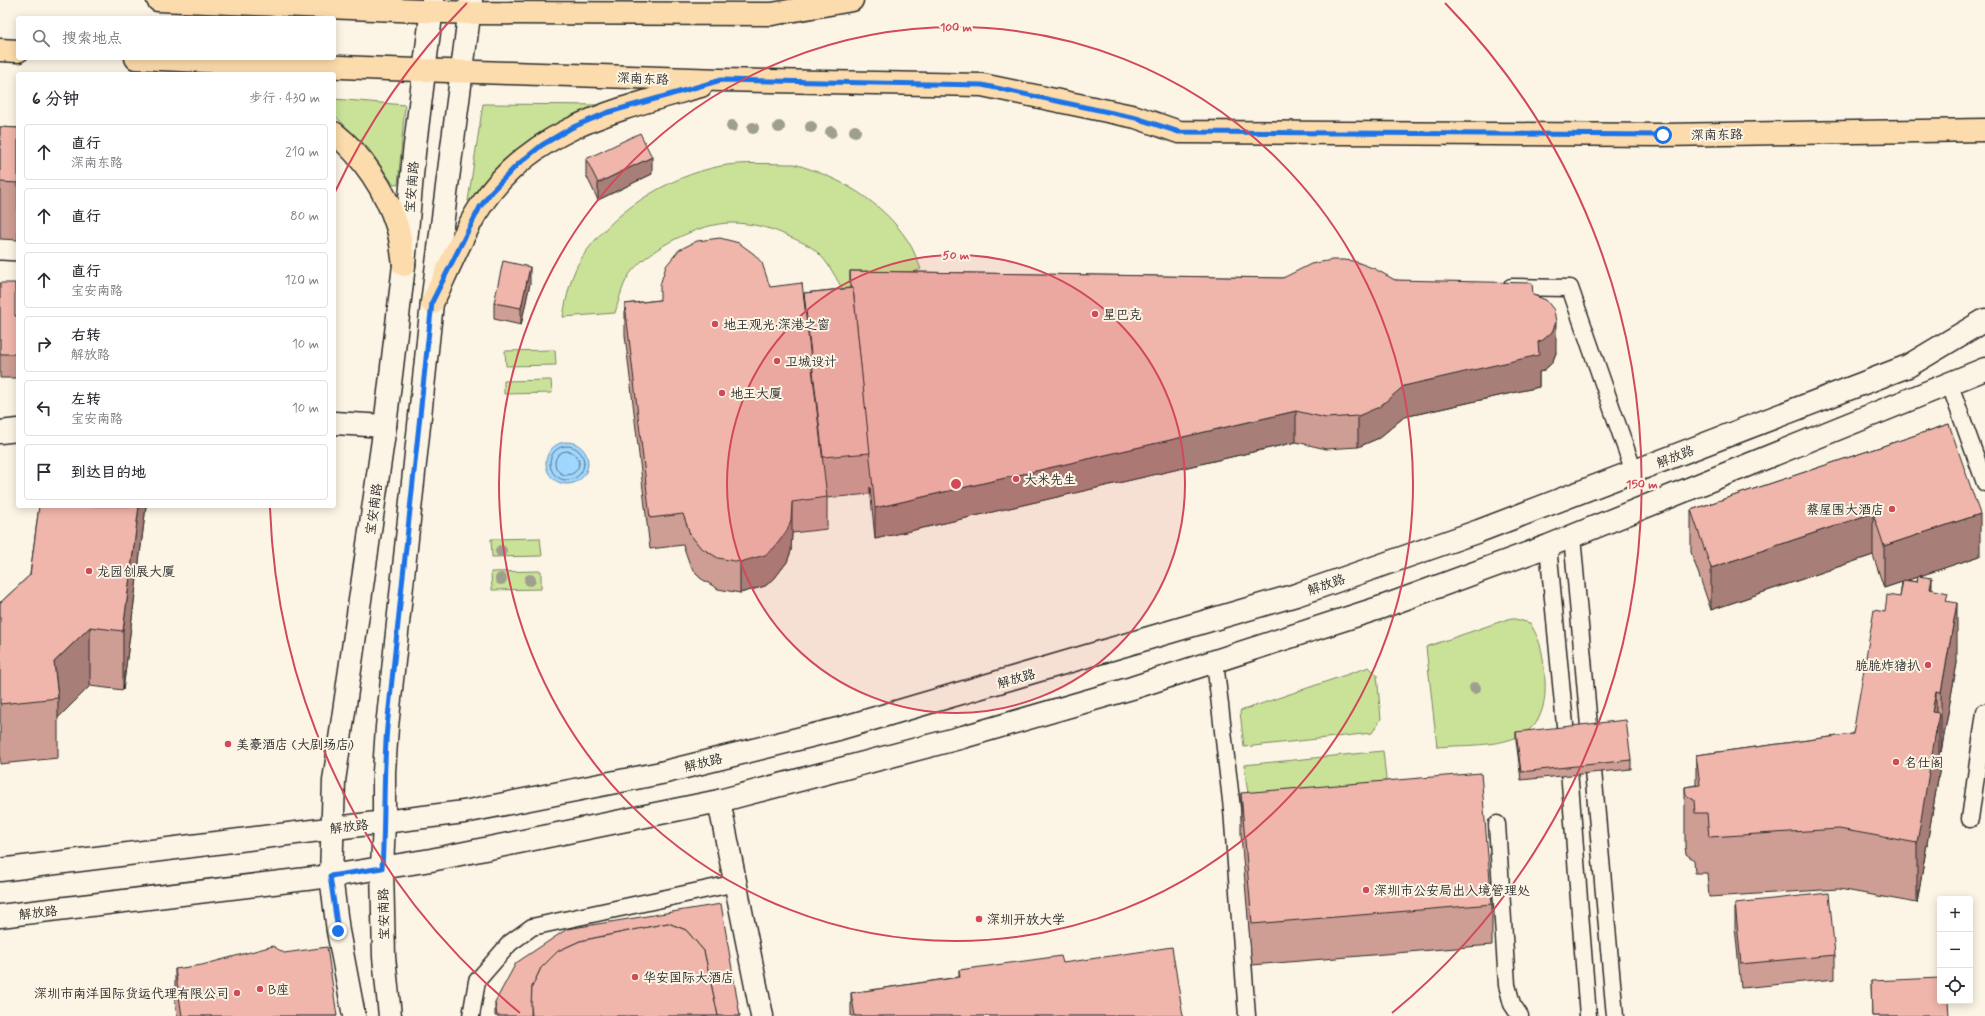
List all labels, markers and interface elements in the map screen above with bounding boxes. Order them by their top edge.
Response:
search box [16,16,336,60]
text: 100 m [940,20,973,36]
icon: search [30,27,52,49]
text: 搜索地点 [62,29,122,49]
street label: 深南东路 [617,70,669,89]
text: 6 分钟 [32,88,79,110]
text: 步行 · 430 m [249,90,320,107]
route start [1654,126,1672,144]
street label: 深南东路 [1691,127,1743,144]
text: 直行 [71,134,101,154]
icon: ahead [33,141,55,163]
text: 210 m [285,144,319,161]
text: 深南东路 [71,155,123,172]
street label: 宝安南路 [402,160,423,214]
icon: ahead [33,205,55,227]
text: 直行 [71,207,101,227]
text: 80 m [290,208,319,225]
text: 50 m [943,248,970,264]
text: 直行 [71,262,101,282]
icon: ahead [33,269,55,291]
text: 120 m [285,272,319,289]
text: 宝安南路 [71,283,123,300]
place label: 星巴克 [1103,307,1142,324]
marker: 星巴克 [1090,309,1100,319]
place label: 地王观光·深港之窗 [723,317,830,334]
marker: 地王观光·深港之窗 [710,319,720,329]
text: 右转 [71,326,101,346]
icon: right [33,333,55,355]
text: 10 m [292,336,319,353]
text: 解放路 [71,347,110,364]
place label: 卫城设计 [785,354,837,371]
marker: 卫城设计 [772,356,782,366]
place label: 地王大厦 [730,386,782,403]
marker: 地王大厦 [717,388,727,398]
text: 左转 [71,390,101,410]
icon: left [33,397,55,419]
text: 10 m [292,400,319,417]
text: 宝安南路 [71,411,123,428]
street label: 解放路 [1654,442,1697,472]
icon: arrive [33,461,55,483]
text: 到达目的地 [71,463,146,483]
place label: 大米先生 [1024,472,1076,489]
marker: 大米先生 [1011,474,1021,484]
centre of rings [949,477,963,491]
text: 150 m [1626,477,1658,493]
street label: 宝安南路 [362,482,387,536]
place label: 蔡屋围大酒店 [1806,502,1884,519]
marker: 蔡屋围大酒店 [1887,504,1897,514]
place label: 龙园创展大厦 [97,564,175,581]
marker: 龙园创展大厦 [84,566,94,576]
street label: 解放路 [1305,571,1348,600]
place label: 脆脆炸猪扒 [1855,658,1920,675]
marker: 脆脆炸猪扒 [1923,660,1933,670]
street label: 解放路 [995,666,1038,693]
place label: 美豪酒店 (大剧场店) [236,737,354,754]
marker: 美豪酒店 (大剧场店) [223,739,233,749]
street label: 解放路 [682,750,724,776]
place label: 名仕阁 [1904,755,1943,772]
marker: 名仕阁 [1891,757,1901,767]
street label: 解放路 [329,817,370,838]
place label: 深圳市公安局出入境管理处 [1374,883,1530,900]
marker: 深圳市公安局出入境管理处 [1361,885,1371,895]
street label: 宝安南路 [376,888,393,940]
map controls [1937,896,1973,1004]
button: + [1937,896,1973,932]
street label: 解放路 [18,903,59,924]
place label: 深圳开放大学 [987,912,1065,929]
marker: 深圳开放大学 [974,914,984,924]
route end [329,922,347,940]
button: − [1937,932,1973,968]
button: locate [1937,968,1973,1004]
place label: 华安国际大酒店 [643,970,734,987]
marker: 华安国际大酒店 [630,972,640,982]
place label: B座 [268,982,289,999]
marker: B座 [255,984,265,994]
place label: 深圳市南洋国际货运代理有限公司 [34,986,229,1003]
marker: 深圳市南洋国际货运代理有限公司 [232,988,242,998]

